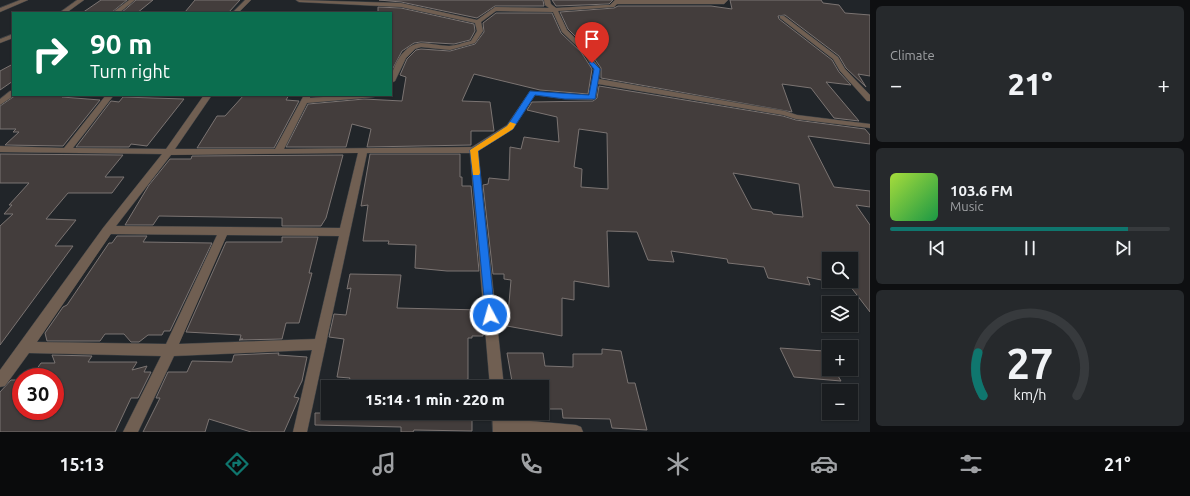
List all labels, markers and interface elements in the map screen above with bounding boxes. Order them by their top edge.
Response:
pin [575,22,609,63]
icon: right [24,28,76,80]
text: 90 m [90,28,152,59]
icon: arrive [581,28,603,50]
text: Climate [890,48,935,62]
text: Turn right [90,61,170,81]
text: 21° [1008,67,1052,101]
text: − [890,72,902,97]
text: + [1158,72,1170,97]
text: 103.6 FM [950,182,1013,199]
text: Music [950,199,984,213]
icon: previous [926,237,948,259]
icon: pause [1019,237,1041,259]
icon: next [1112,237,1134,259]
map controls [822,252,858,420]
button: search [822,252,858,288]
position arrow [469,294,511,336]
button: layers [822,296,858,332]
button: + [822,340,858,376]
text: 27 [1007,340,1053,387]
speed limit sign: 30 [12,368,64,420]
button: − [822,384,858,420]
text: km/h [1014,387,1046,403]
text: 15:14 · 1 min · 220 m [365,391,505,408]
icon: directions [223,450,251,478]
icon: music [370,450,398,478]
icon: phone [517,450,545,478]
icon: climate [664,450,692,478]
icon: car [810,450,838,478]
icon: filters [957,450,985,478]
text: 15:13 [59,454,104,474]
text: 21° [1104,454,1131,474]

